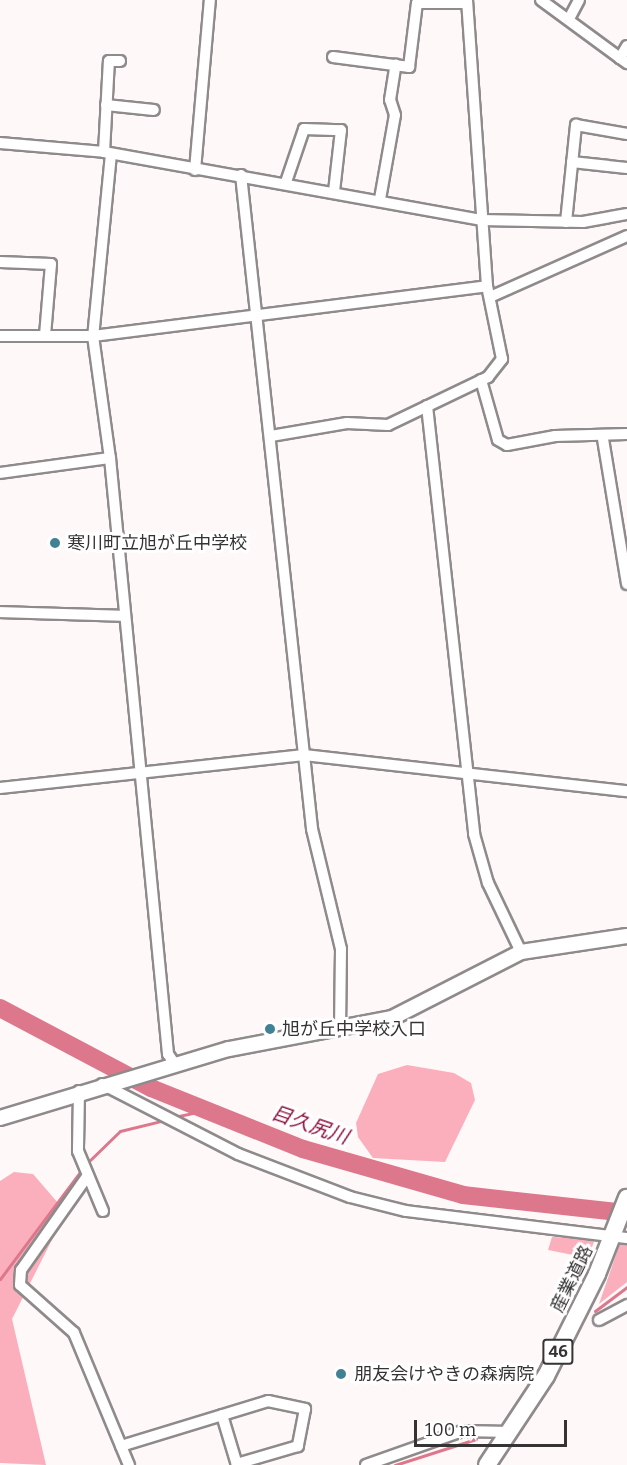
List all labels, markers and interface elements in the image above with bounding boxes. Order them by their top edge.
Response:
place label: 寒川町立旭が丘中学校 [67,532,247,554]
marker: 寒川町立旭が丘中学校 [48,536,62,550]
place label: 旭が丘中学校入口 [282,1018,426,1040]
marker: 旭が丘中学校入口 [263,1022,277,1036]
water label: 目久尻川 [268,1101,352,1149]
street label: 産業道路 [547,1242,597,1316]
road number: 46 [542,1339,574,1365]
place label: 朋友会けやきの森病院 [354,1363,534,1385]
marker: 朋友会けやきの森病院 [332,1365,350,1383]
scale bar [417,1408,570,1446]
text: 100 m [425,1419,476,1441]

